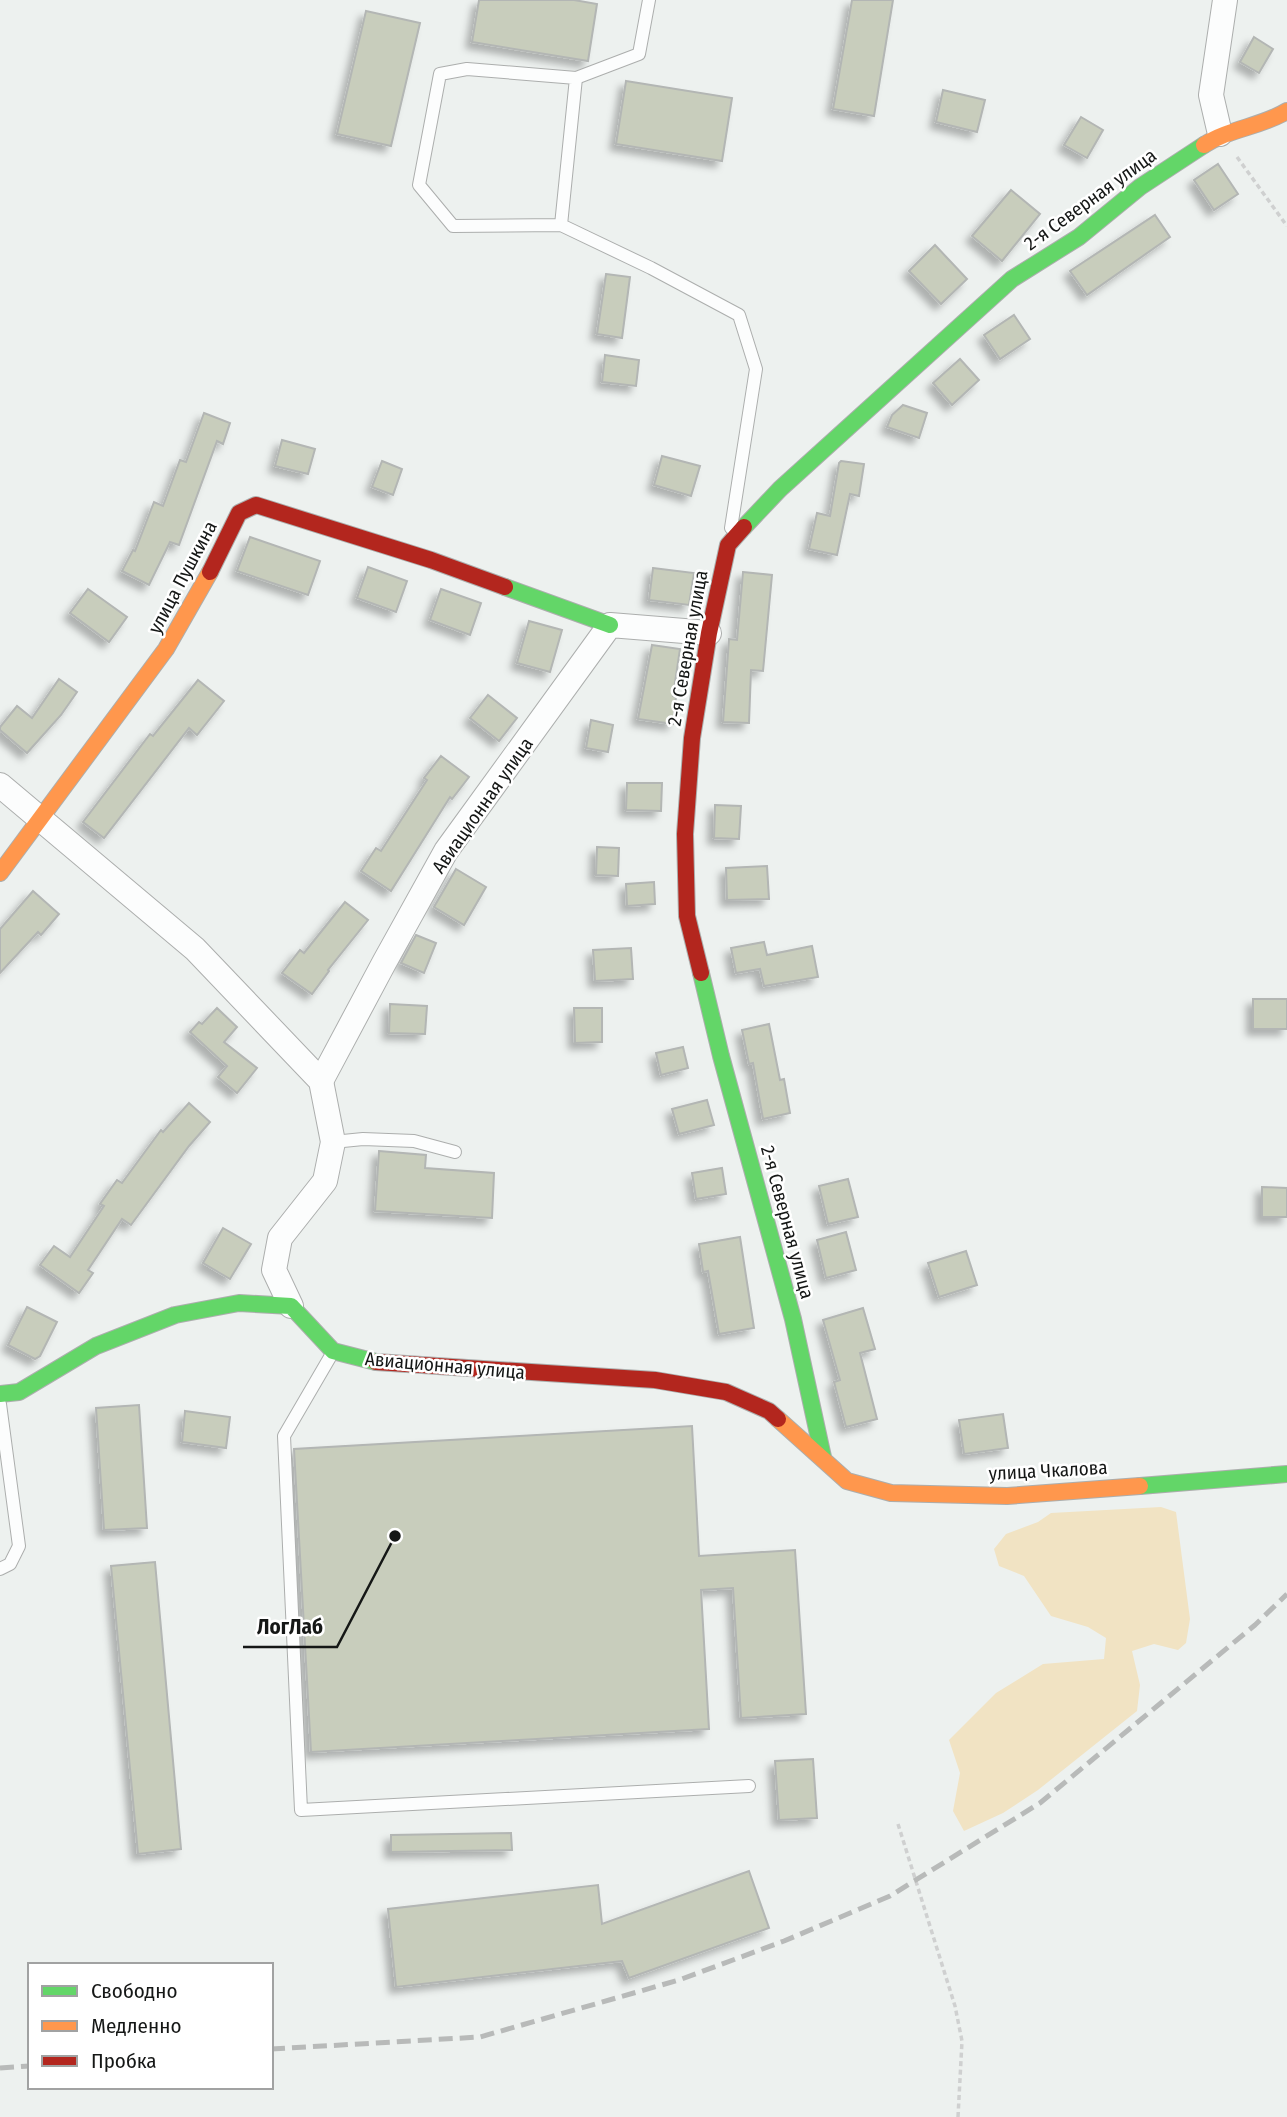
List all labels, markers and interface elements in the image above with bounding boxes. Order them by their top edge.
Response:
street label: 2-я Северная улица [1020,144,1161,255]
street label: улица Пушкина [143,517,222,637]
street label: 2-я Северная улица [662,568,713,728]
street label: Авиационная улица [427,733,538,878]
street label: 2-я Северная улица [756,1143,819,1301]
street label: Авиационная улица [364,1347,526,1384]
street label: улица Чкалова [988,1456,1108,1485]
callout: ЛогЛаб [243,1605,337,1647]
text: ЛогЛаб [257,1614,323,1640]
legend [28,1963,273,2089]
text: Свободно [91,1978,177,2004]
text: Медленно [91,2013,181,2039]
text: Пробка [91,2048,157,2074]

